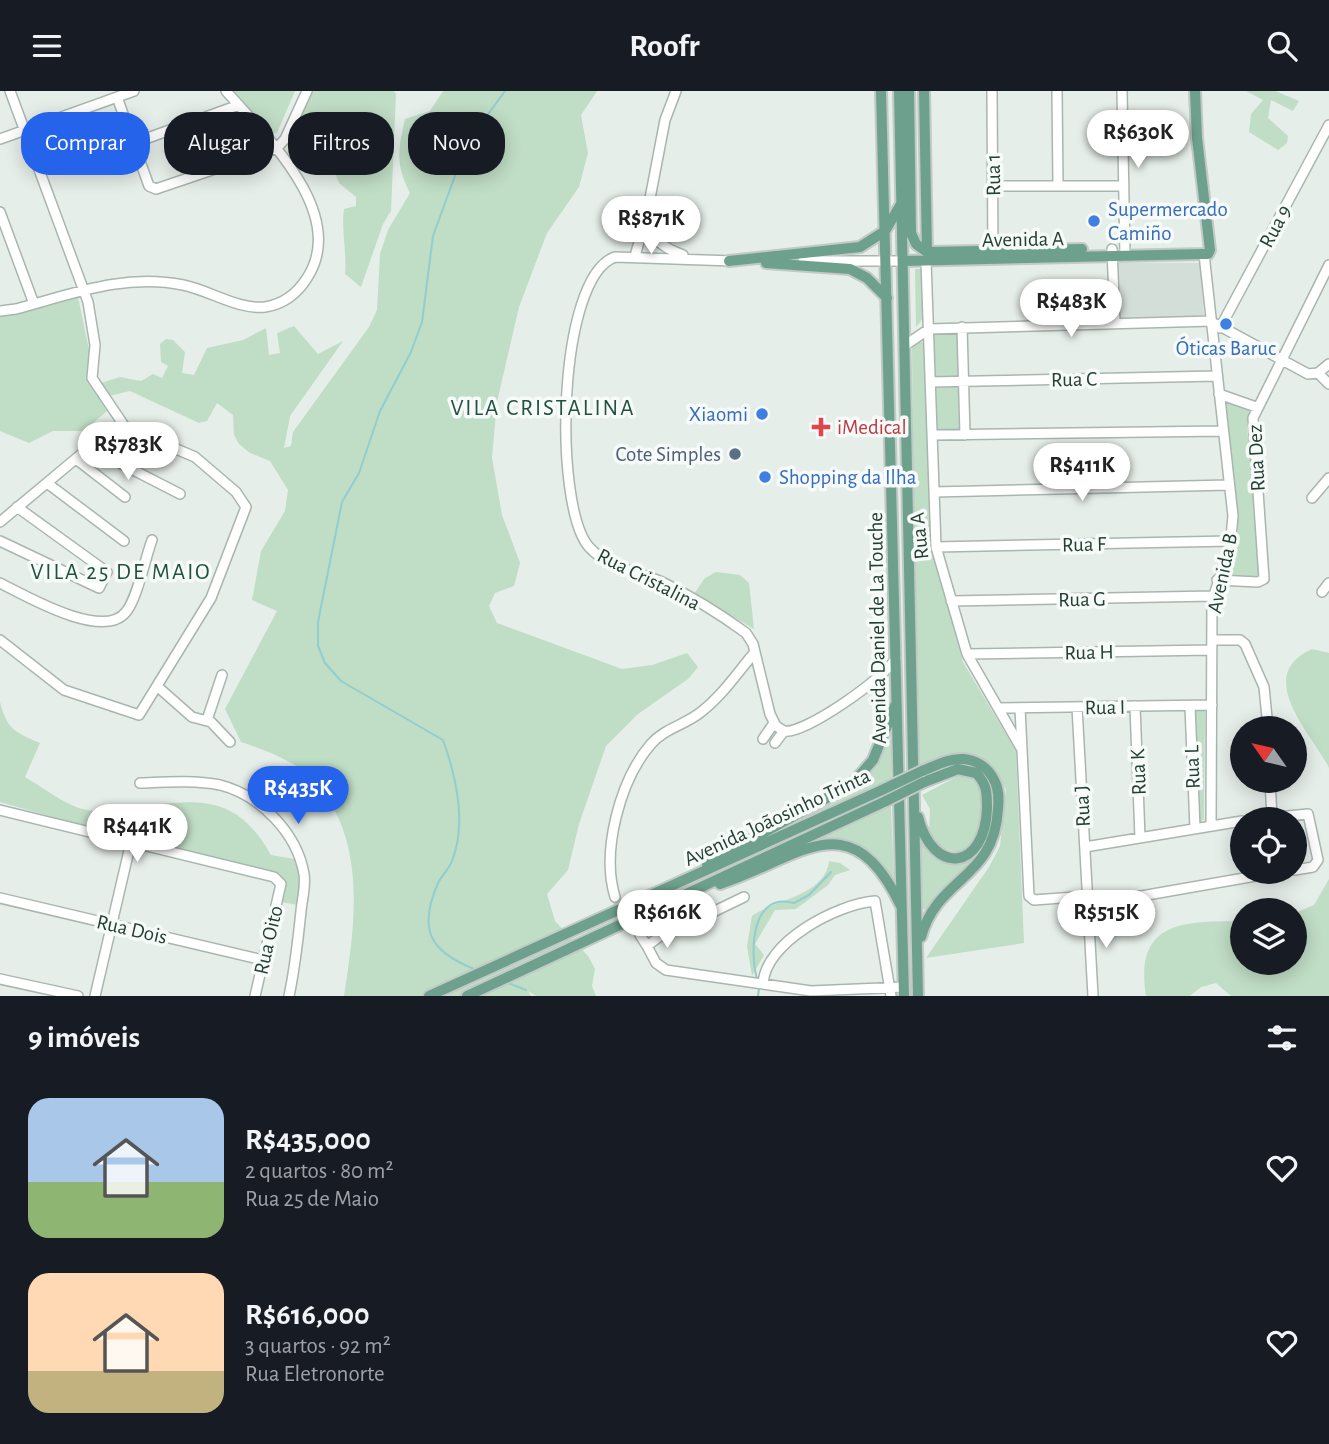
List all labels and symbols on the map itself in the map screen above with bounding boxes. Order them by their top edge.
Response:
pin: R$630K [1081,111,1195,170]
street label: Rua 1 [983,154,1004,196]
pin: R$871K [594,197,708,256]
place label: Supermercado Camiño [1108,199,1228,244]
street label: Rua 9 [1256,201,1295,251]
marker: Supermercado Camiño [1086,213,1102,229]
street label: Avenida A [982,228,1064,251]
pin: R$483K [1014,279,1128,339]
marker: Óticas Baruc [1218,316,1234,332]
place label: Óticas Baruc [1176,336,1276,359]
street label: Rua C [1051,369,1097,390]
district label: VILA CRISTALINA [450,397,636,420]
place label: Xiaomi [689,404,748,425]
marker: Xiaomi [754,406,770,422]
marker: iMedical [811,417,831,437]
place label: iMedical [837,417,907,438]
pin: R$783K [71,423,185,482]
street label: Rua Dez [1244,424,1269,492]
pin: R$411K [1025,443,1139,503]
place label: Cote Simples [616,444,721,465]
marker: Cote Simples [727,446,743,462]
place label: Shopping da Ilha [779,467,917,488]
marker: Shopping da Ilha [757,469,773,485]
street label: Rua A [907,511,932,561]
street label: Avenida Daniel de La Touche [865,512,890,744]
street label: Avenida B [1204,531,1241,615]
street label: Rua F [1062,534,1107,555]
street label: Rua Cristalina [594,545,704,614]
district label: VILA 25 DE MAIO [30,561,212,584]
street label: Rua G [1058,589,1106,610]
street label: Rua H [1064,642,1114,663]
street label: Rua I [1084,697,1126,718]
north arrow [1230,716,1307,793]
street label: Rua L [1181,744,1204,789]
street label: Rua K [1127,748,1150,796]
street label: Avenida Joãosinho Trinta [681,765,874,870]
pin: R$435K [241,767,355,826]
street label: Rua J [1071,785,1094,827]
pin: R$441K [80,805,194,864]
pin: R$616K [610,891,724,950]
pin: R$515K [1049,891,1163,950]
street label: Rua Oito [250,904,287,977]
street label: Rua Dois [95,911,169,948]

